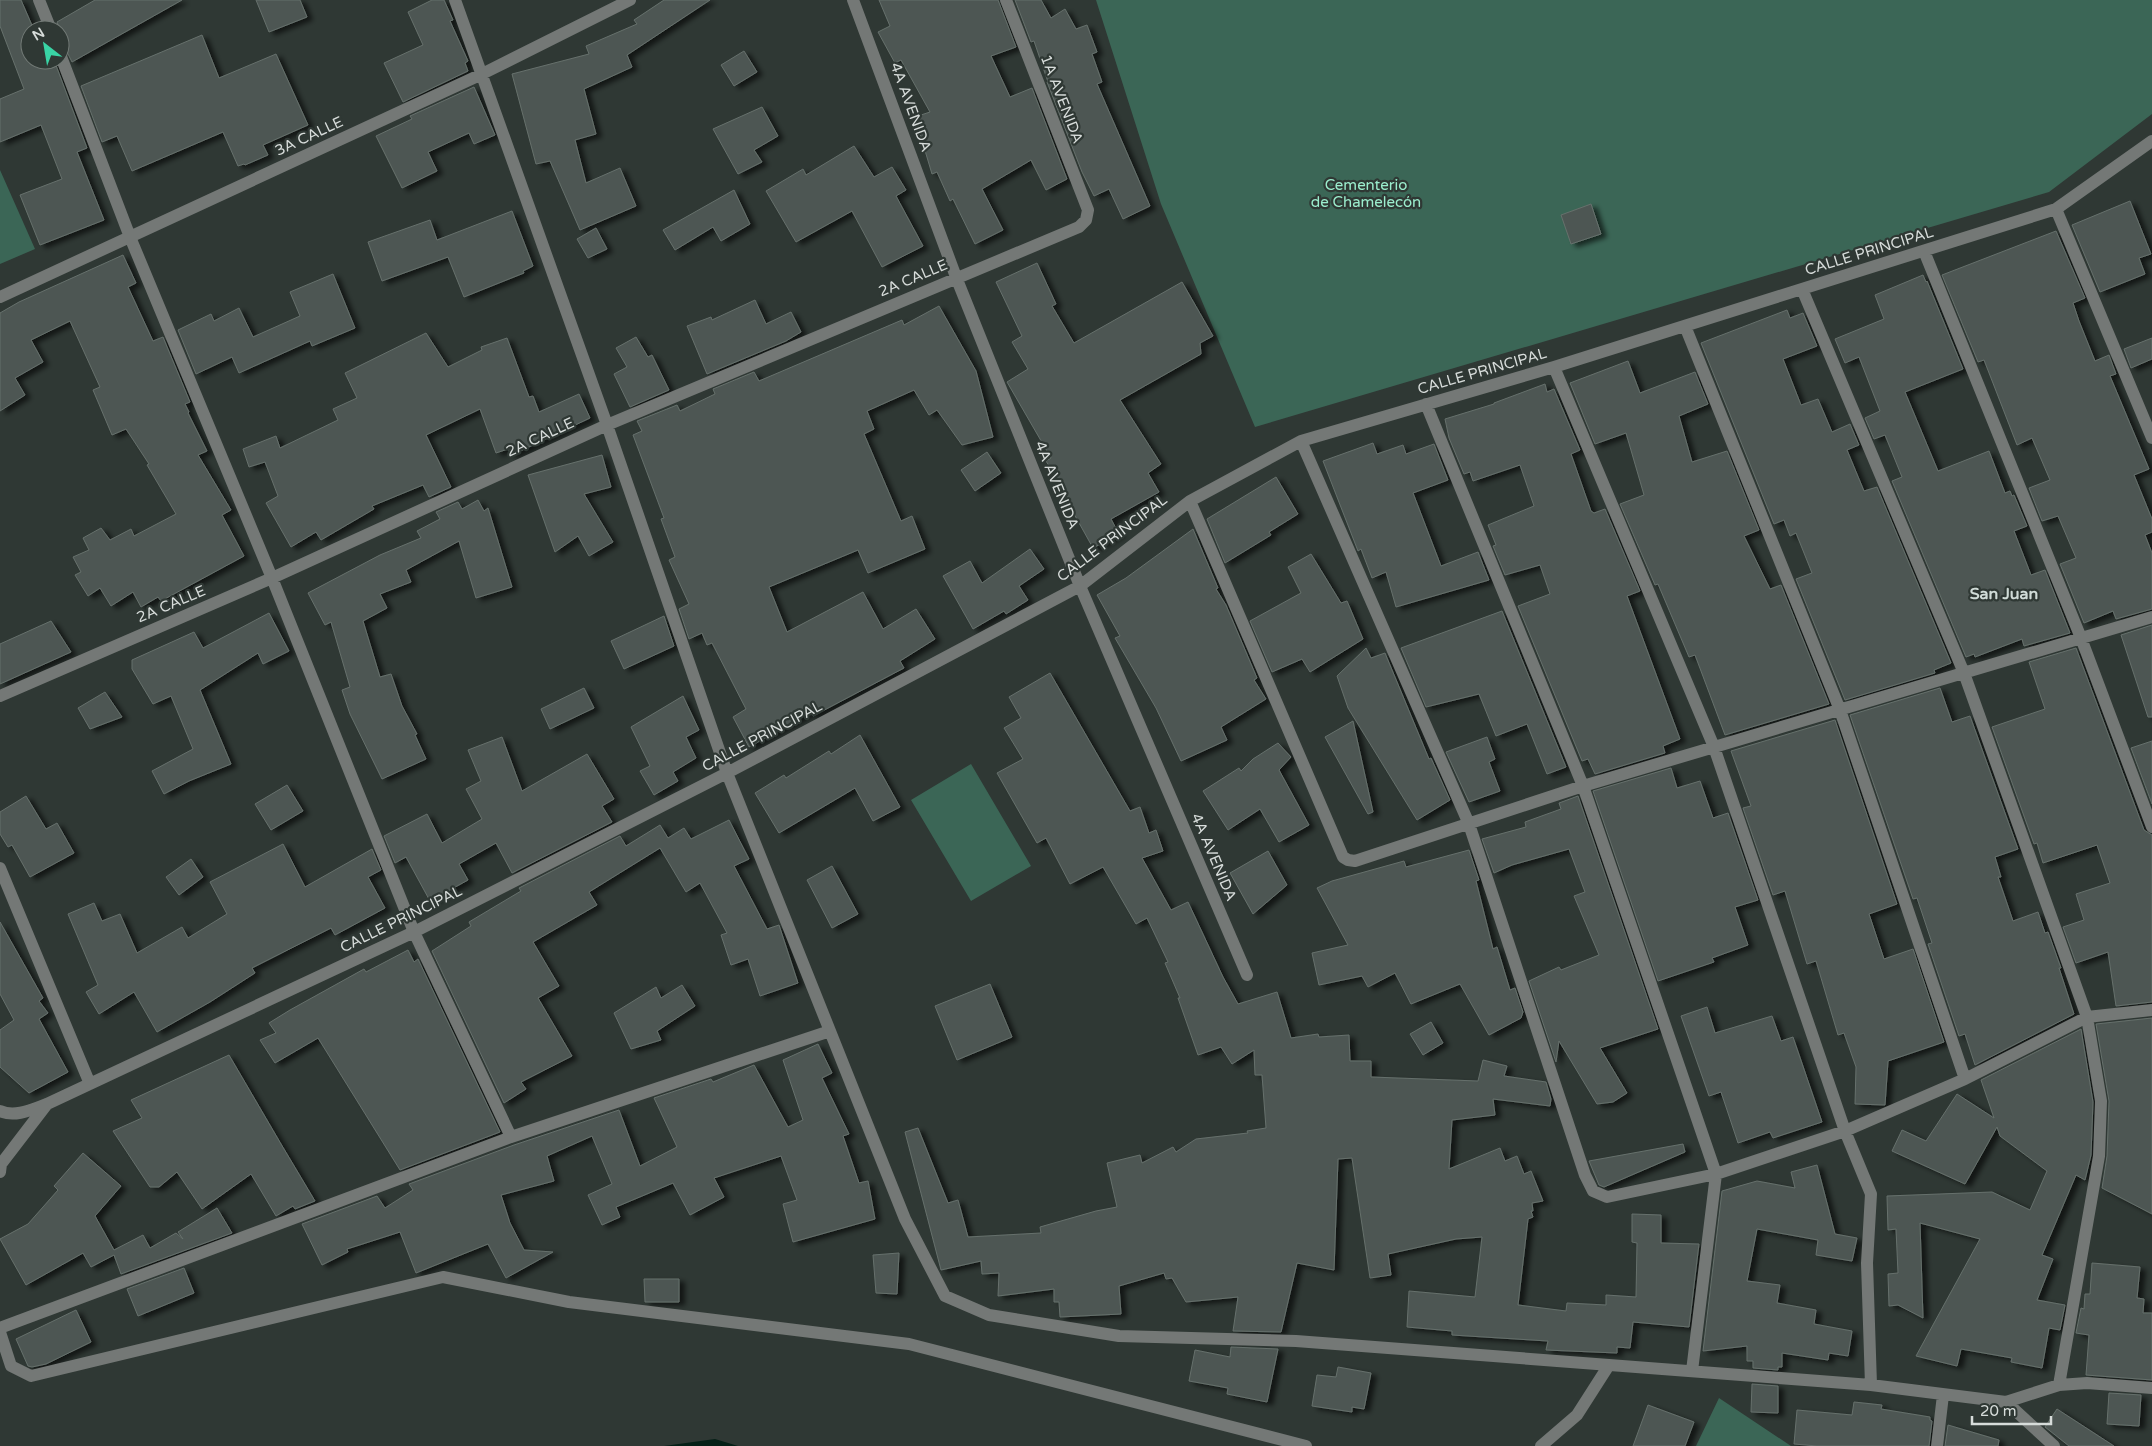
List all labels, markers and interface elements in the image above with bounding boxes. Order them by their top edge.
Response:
north arrow [20,20,70,70]
text: N [29,24,48,44]
street label: 1A AVENIDA [1037,52,1087,146]
street label: 4A AVENIDA [887,60,935,154]
street label: 3A CALLE [272,112,346,160]
park label: Cementerio de Chamelecón [1311,176,1421,211]
street label: CALLE PRINCIPAL [1803,223,1936,279]
street label: 2A CALLE [876,255,950,301]
street label: CALLE PRINCIPAL [1415,344,1549,398]
street label: 2A CALLE [503,413,577,461]
street label: 4A AVENIDA [1031,438,1083,532]
street label: CALLE PRINCIPAL [1053,490,1171,585]
street label: 2A CALLE [134,581,208,627]
district label: San Juan [1970,584,2038,604]
street label: CALLE PRINCIPAL [699,697,825,775]
street label: 4A AVENIDA [1187,810,1241,904]
street label: CALLE PRINCIPAL [337,882,465,956]
scale bar [1972,1394,2051,1426]
text: 20 m [1980,1402,2017,1420]

